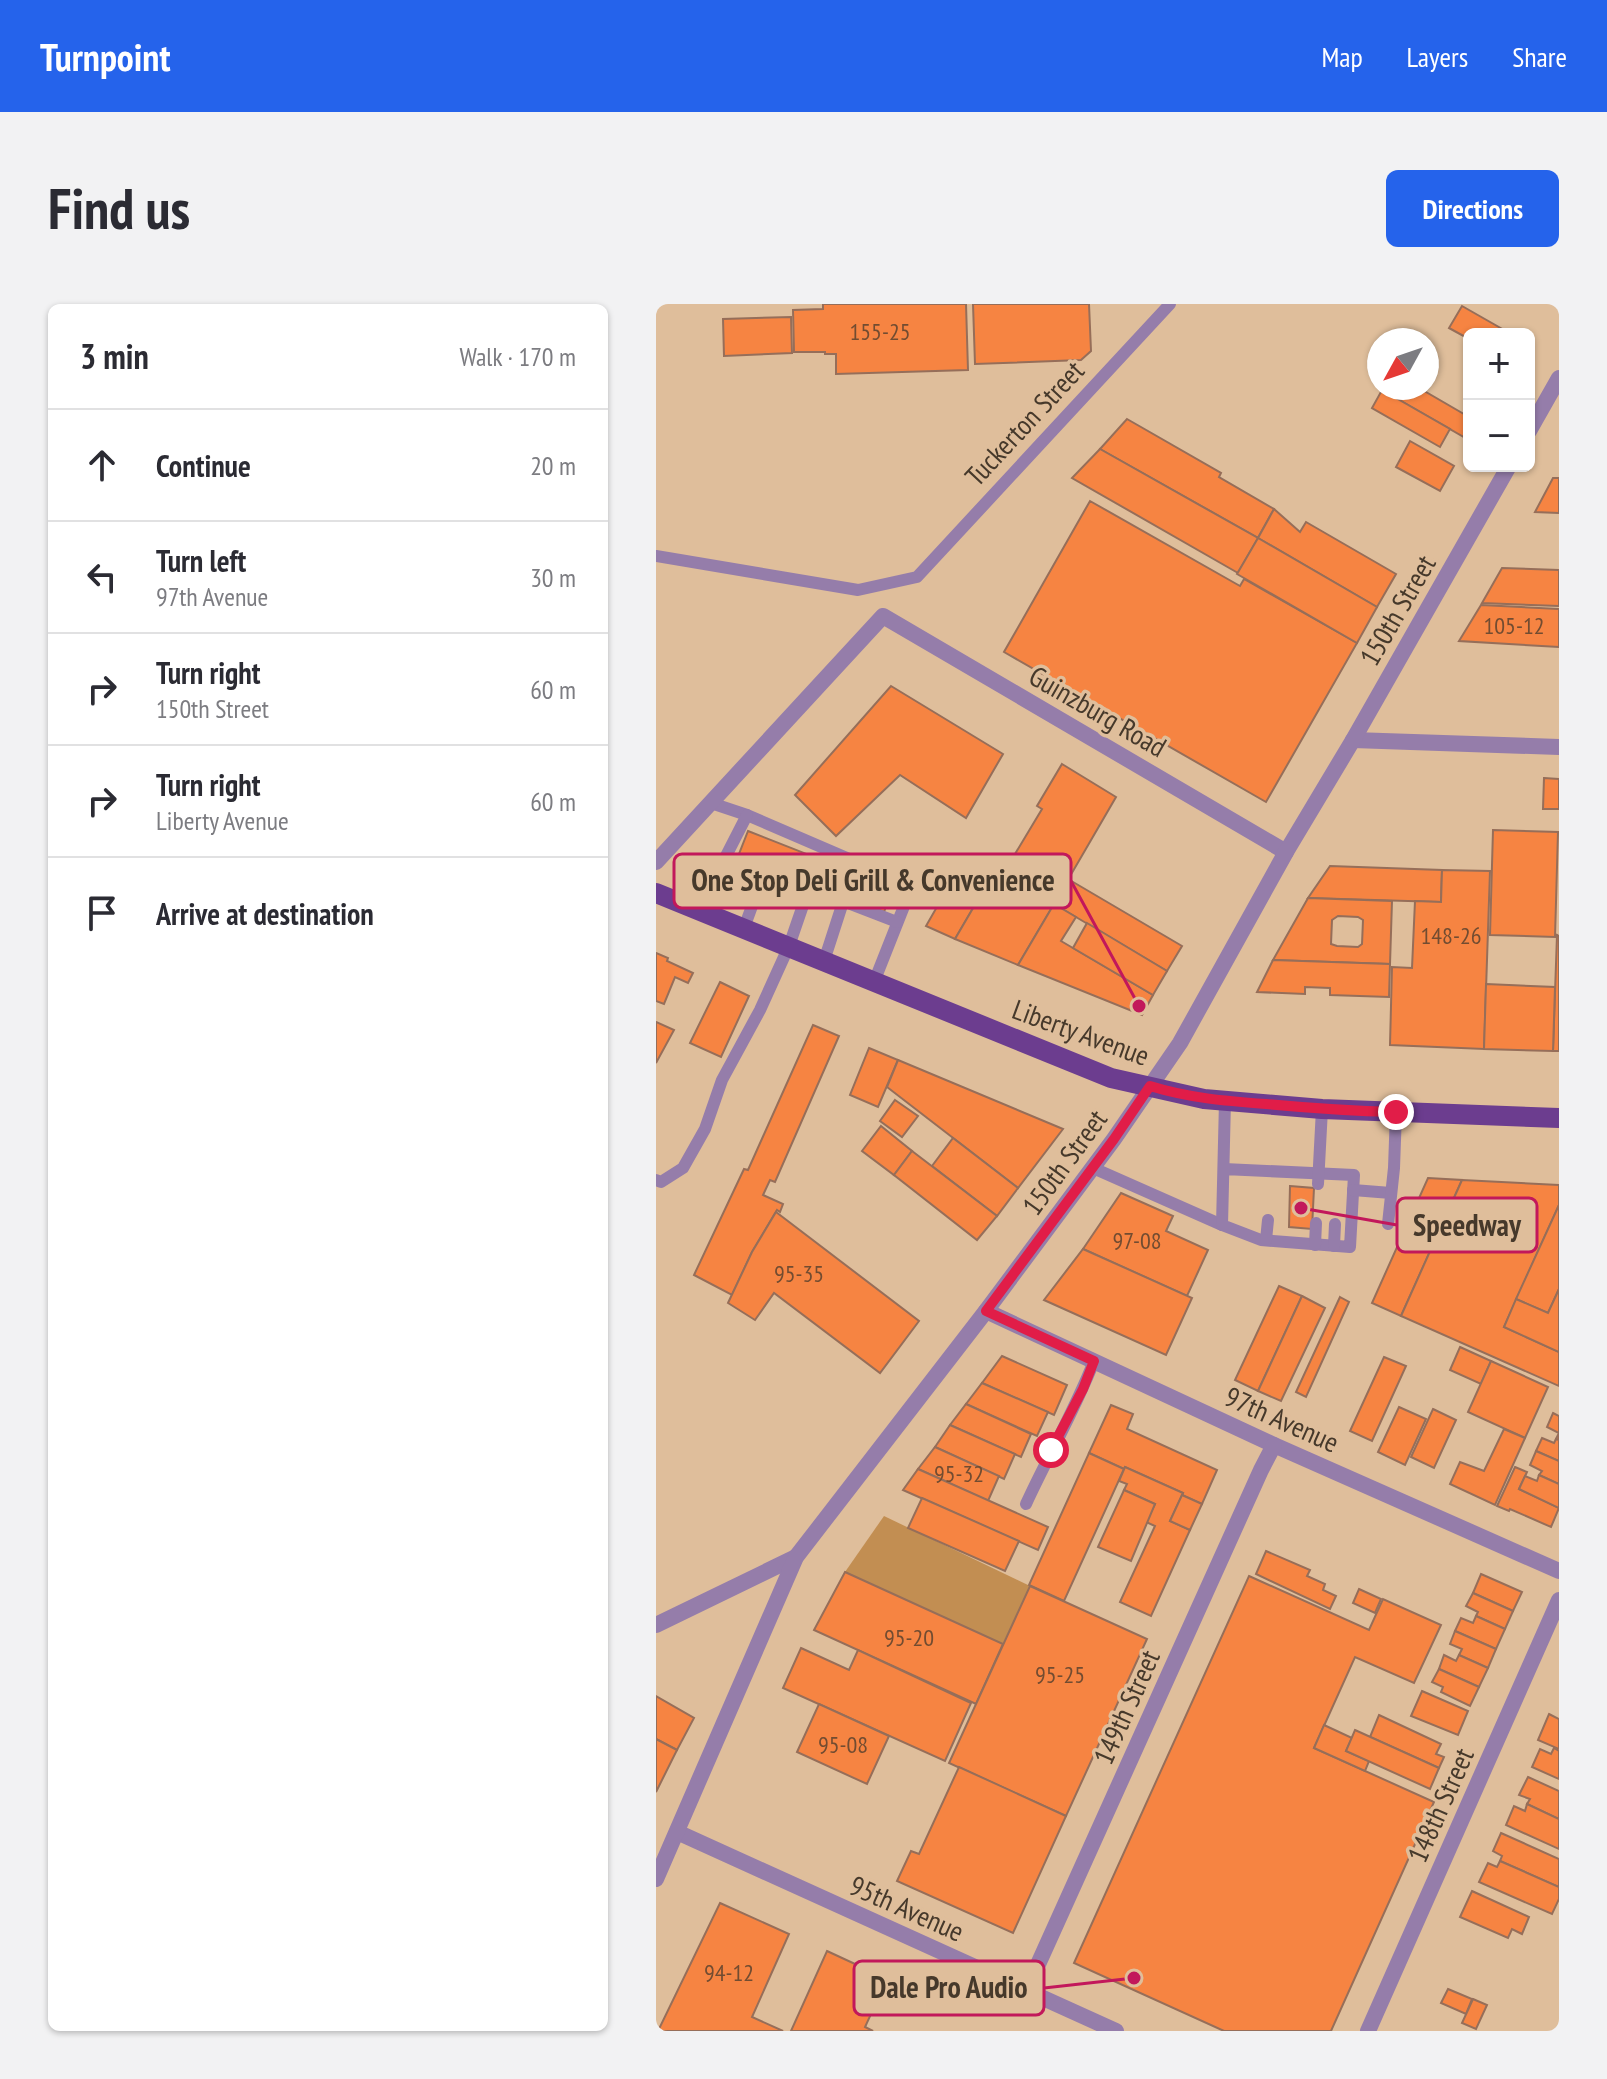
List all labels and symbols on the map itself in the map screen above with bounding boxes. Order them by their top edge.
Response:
house number: 155-25 [850,316,910,347]
north arrow [1367,328,1439,400]
street label: Tuckerton Street [956,352,1092,494]
street label: 150th Street [1351,548,1444,672]
house number: 105-12 [1484,610,1544,641]
street label: Guinzburg Road [1023,657,1173,765]
callout: One Stop Deli Grill & Convenience [674,854,1071,908]
text: One Stop Deli Grill & Convenience [691,860,1055,899]
house number: 148-26 [1421,920,1481,951]
street label: Liberty Avenue [1007,990,1155,1074]
route end [1378,1094,1414,1130]
street label: 150th Street [1013,1102,1115,1222]
callout: Speedway [1397,1198,1537,1252]
text: Speedway [1413,1205,1522,1244]
house number: 97-08 [1113,1225,1161,1256]
house number: 95-35 [774,1258,824,1289]
street label: 97th Avenue [1219,1377,1345,1461]
route start [1033,1432,1069,1468]
house number: 95-32 [934,1458,984,1489]
house number: 95-20 [884,1622,934,1653]
street label: 149th Street [1084,1644,1168,1770]
house number: 95-25 [1035,1659,1085,1690]
house number: 95-08 [818,1729,868,1760]
street label: 148th Street [1398,1742,1482,1868]
street label: 95th Avenue [844,1866,970,1950]
house number: 94-12 [704,1957,754,1988]
callout: Dale Pro Audio [854,1961,1044,2015]
text: Dale Pro Audio [870,1967,1028,2006]

